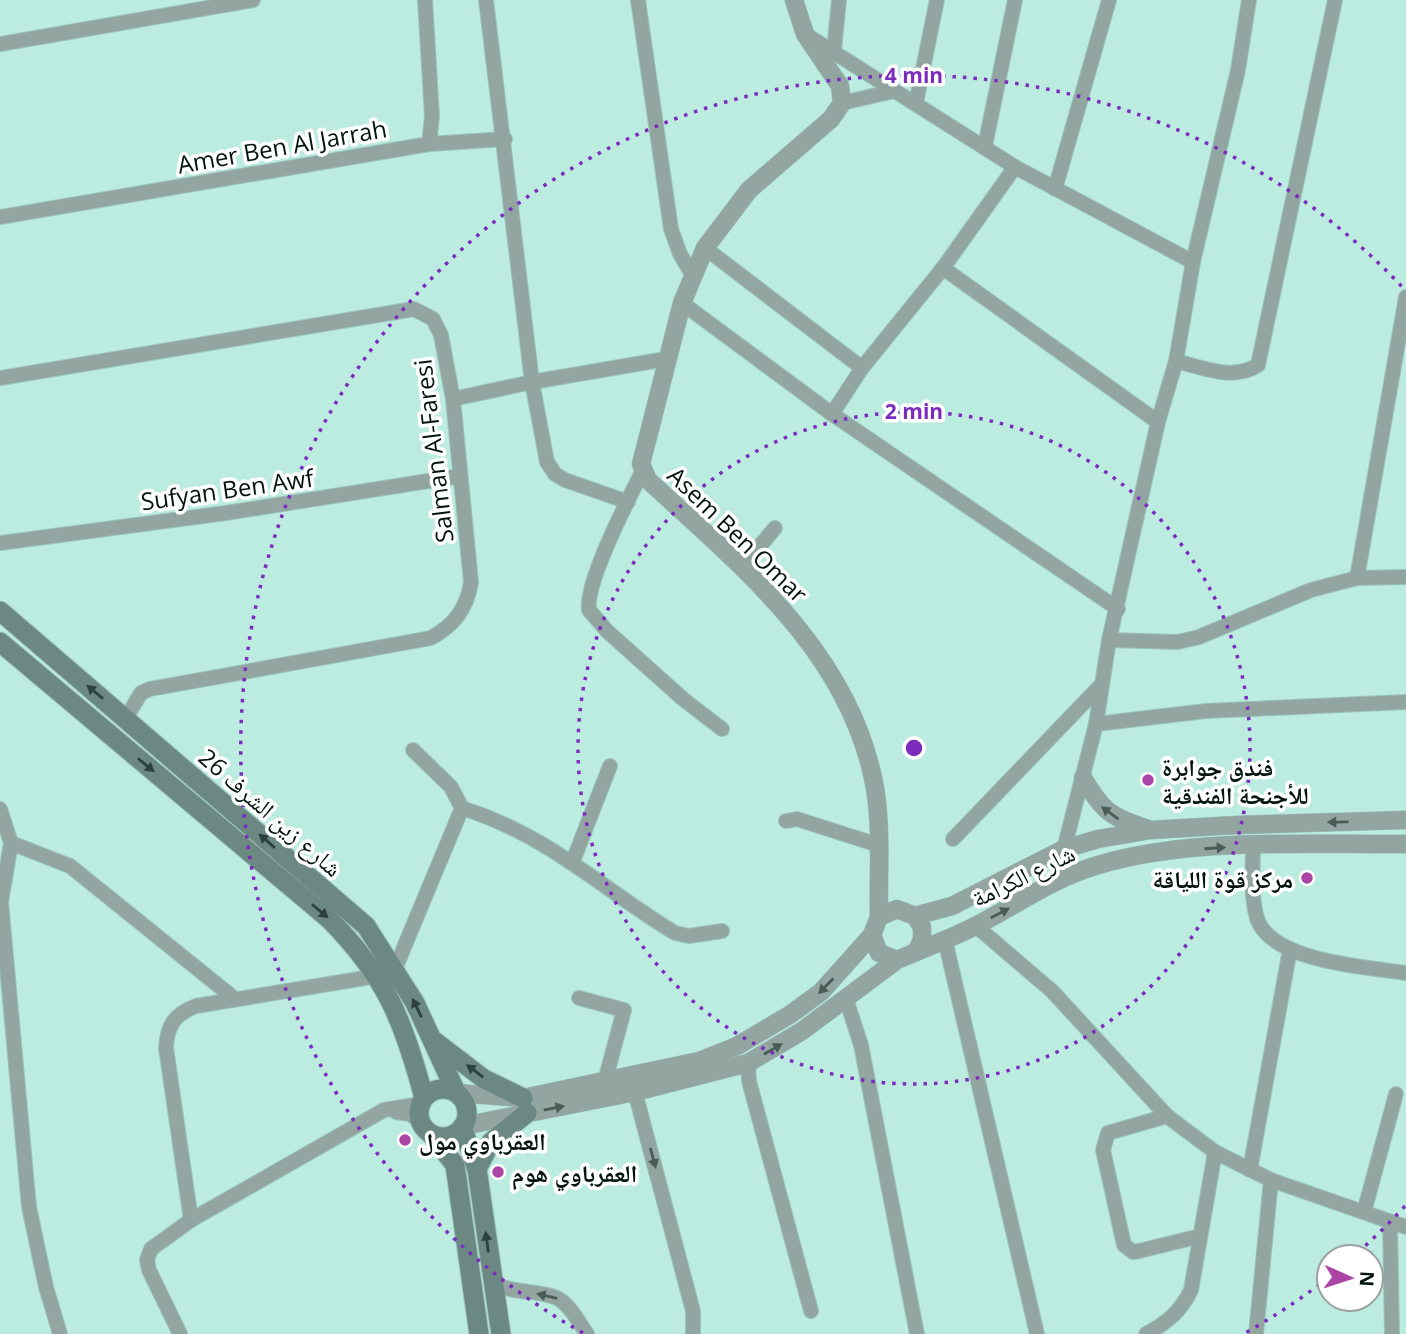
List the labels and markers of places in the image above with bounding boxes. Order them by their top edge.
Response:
centre of rings [902,736,926,760]
place label: فندق جوابرة للأجنحة الفندقية [1162,750,1309,811]
marker: فندق جوابرة للأجنحة الفندقية [1140,772,1156,788]
place label: مركز قوة اللياقة [1153,862,1293,895]
marker: مركز قوة اللياقة [1299,870,1315,886]
place label: العقرباوي مول [419,1124,546,1160]
marker: العقرباوي مول [397,1132,413,1148]
place label: العقرباوي هوم [512,1156,637,1192]
marker: العقرباوي هوم [490,1164,506,1180]

